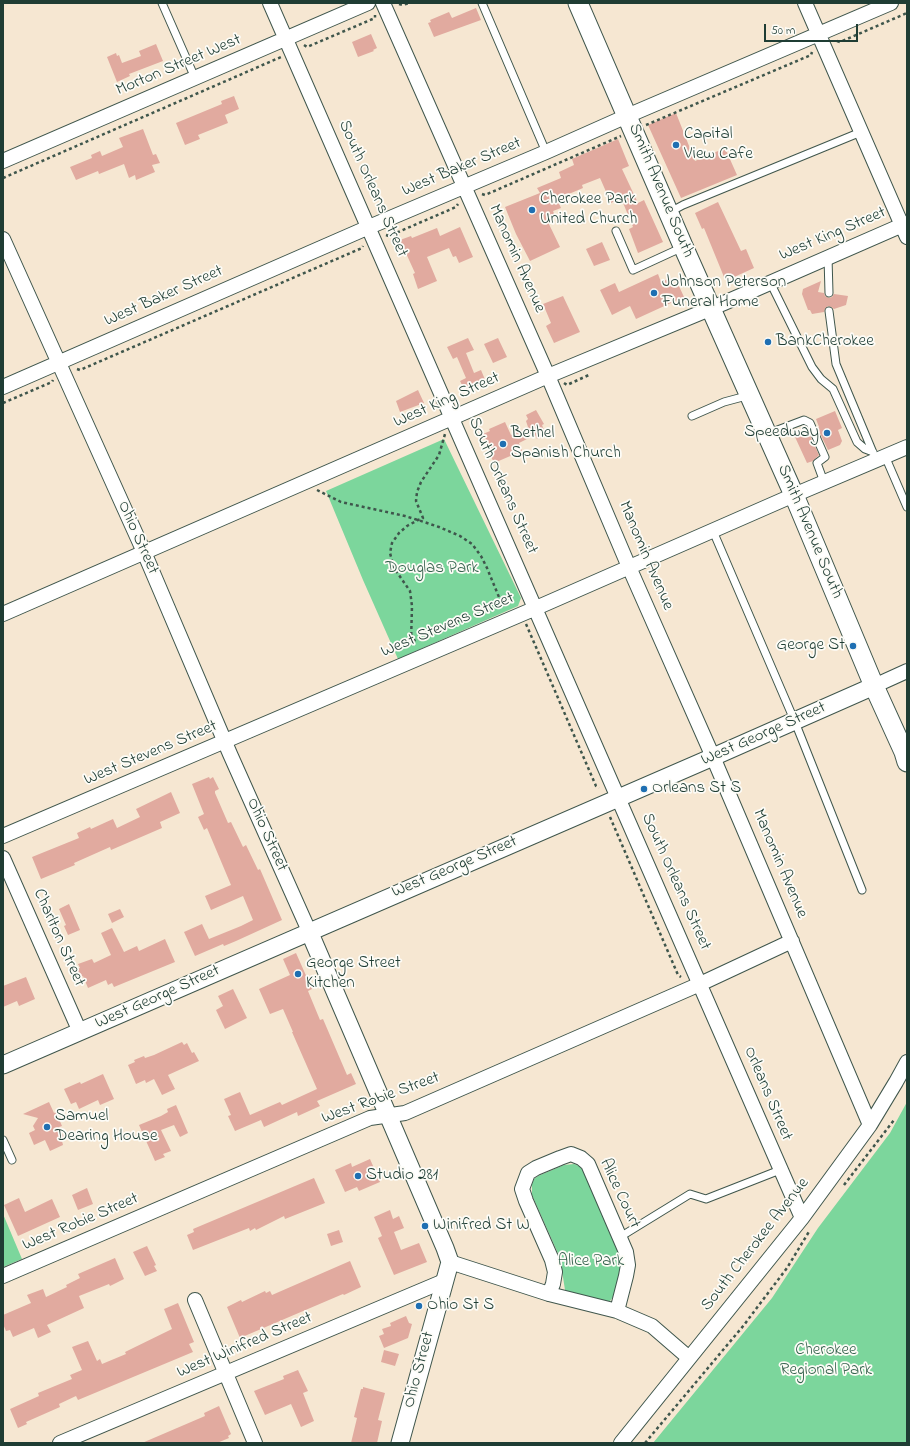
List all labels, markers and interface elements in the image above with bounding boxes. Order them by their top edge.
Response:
scale bar [766,16,860,42]
text: 50 m [771,22,795,40]
street label: Morton Street West [113,30,245,102]
street label: South Orleans Street [333,117,411,261]
street label: Smith Avenue South [623,121,697,261]
place label: Capital View Cafe [684,125,753,165]
street label: West Baker Street [399,134,525,202]
marker: Capital View Cafe [671,140,681,150]
place label: Cherokee Park United Church [540,190,637,230]
street label: Manomin Avenue [483,202,549,316]
street label: West King Street [777,203,889,267]
marker: Cherokee Park United Church [527,205,537,215]
street label: West Baker Street [102,262,226,332]
place label: Johnson Peterson Funeral Home [662,273,786,313]
marker: Johnson Peterson Funeral Home [649,288,659,298]
place label: BankCherokee [776,332,874,352]
marker: BankCherokee [763,337,773,347]
street label: West King Street [391,369,503,433]
street label: South Orleans Street [463,414,541,558]
place label: Speedway [744,423,819,443]
place label: Bethel Spanish Church [511,424,621,464]
marker: Speedway [822,428,832,438]
marker: Bethel Spanish Church [498,439,508,449]
street label: Smith Avenue South [772,462,846,602]
street label: Ohio Street [112,498,162,578]
street label: Manomin Avenue [613,498,677,614]
park label: Douglas Park [385,559,479,579]
street label: West Stevens Street [378,589,518,663]
place label: George St [776,636,845,656]
marker: George St [848,641,858,651]
street label: West George Street [699,698,829,772]
street label: West Stevens Street [81,717,221,791]
place label: Orleans St S [652,779,741,799]
marker: Orleans St S [639,784,649,794]
street label: Ohio Street [241,795,291,875]
street label: Manomin Avenue [747,806,811,922]
street label: South Orleans Street [636,810,714,954]
street label: West George Street [389,832,521,904]
street label: Charlton Street [27,886,89,990]
place label: George Street Kitchen [306,954,401,994]
street label: West George Street [93,961,223,1035]
marker: George Street Kitchen [293,969,303,979]
street label: Orleans Street [738,1044,796,1144]
street label: West Robie Street [319,1068,443,1130]
place label: Samuel Dearing House [55,1107,158,1147]
marker: Samuel Dearing House [42,1122,52,1132]
street label: Alice Court [594,1156,644,1232]
place label: Studio 281 [366,1166,438,1186]
marker: Studio 281 [353,1171,363,1181]
street label: South Cherokee Avenue [698,1174,814,1316]
street label: West Robie Street [20,1189,142,1257]
place label: Winifred St W [433,1216,530,1236]
marker: Winifred St W [420,1221,430,1231]
park label: Alice Park [558,1252,624,1272]
place label: Ohio St S [427,1296,494,1316]
marker: Ohio St S [414,1301,424,1311]
street label: West Winifred Street [174,1308,316,1384]
street label: Ohio Street [400,1330,440,1410]
park label: Cherokee Regional Park [780,1341,872,1381]

